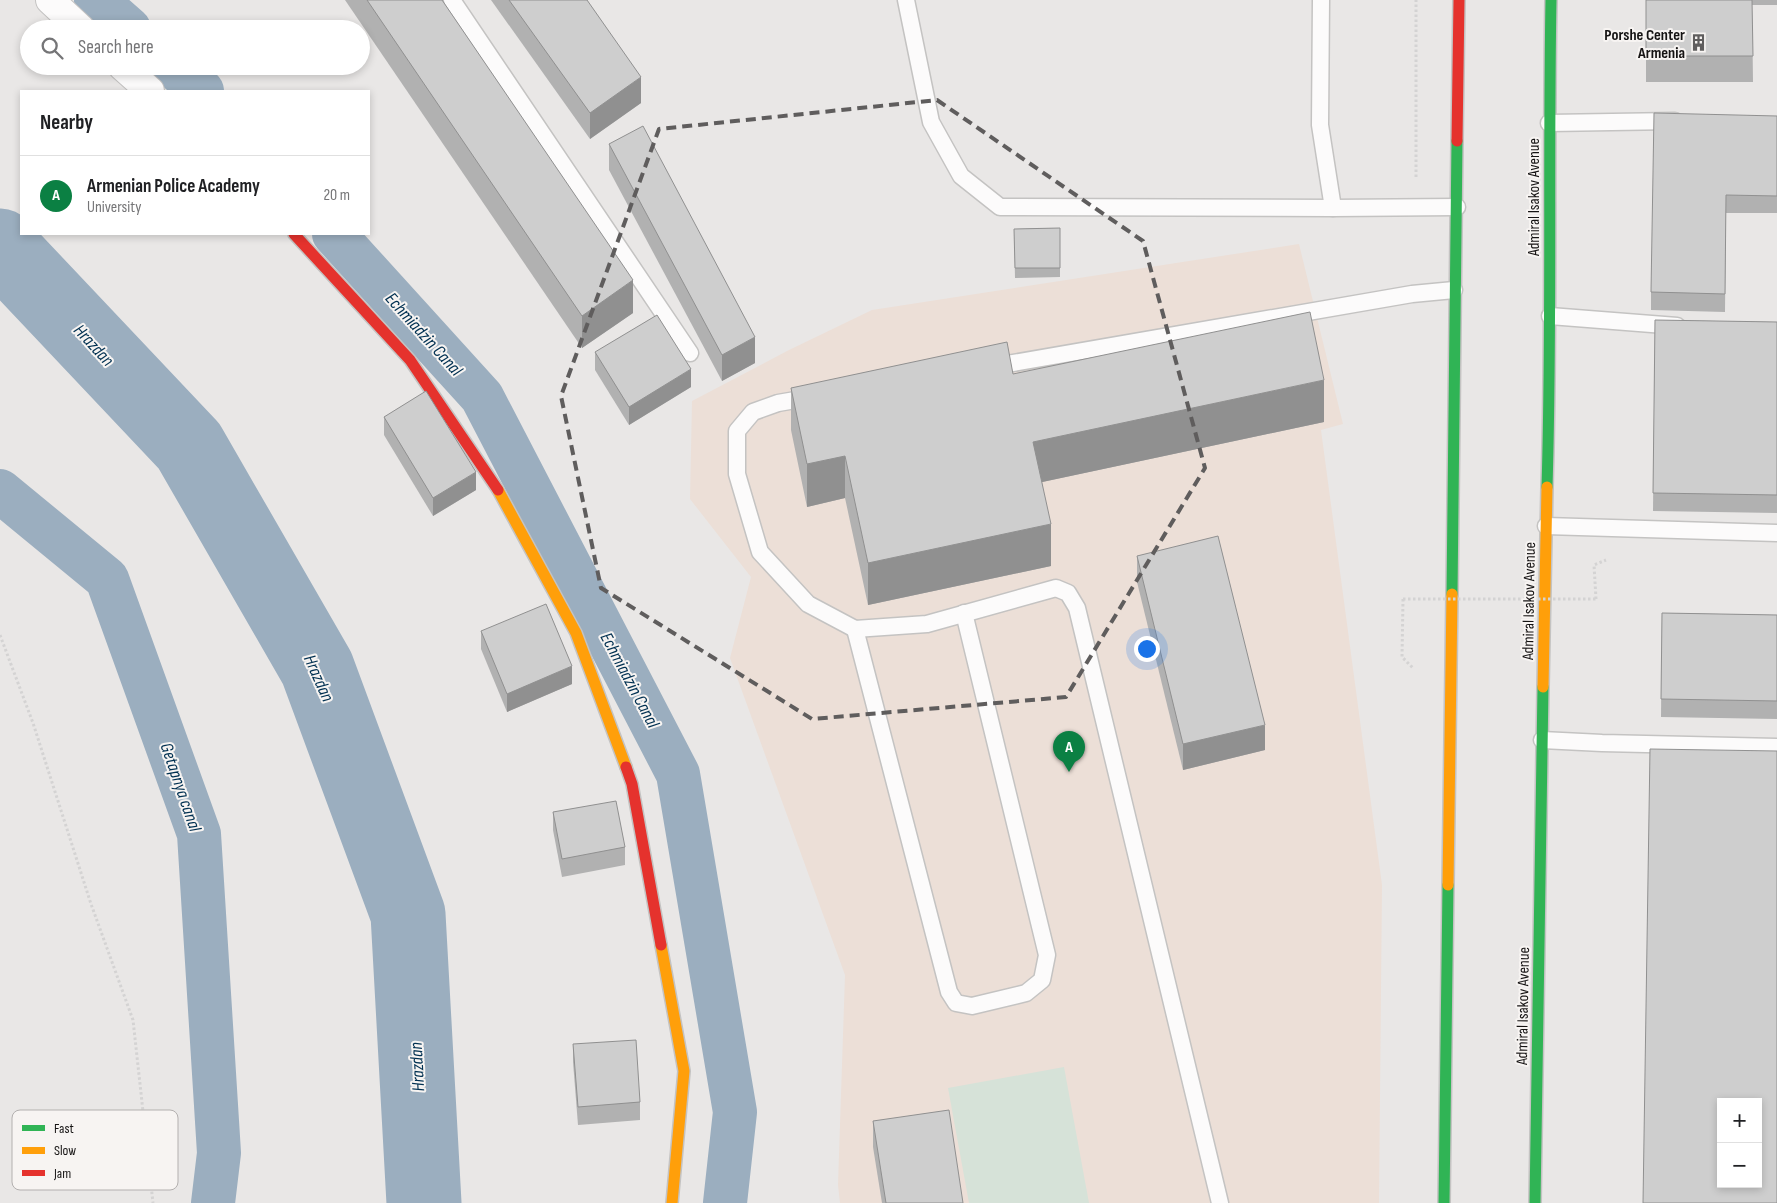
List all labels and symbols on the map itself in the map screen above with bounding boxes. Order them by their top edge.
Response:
place label: Porshe Center Armenia [1604,26,1685,63]
building icon: Porshe Center Armenia [1689,33,1709,53]
street label: Admiral Isakov Avenue [1525,138,1544,257]
water label: Echmiadzin Canal [381,288,467,381]
water label: Hrazdan [69,320,118,371]
street label: Admiral Isakov Avenue [1519,542,1540,661]
water label: Echmiadzin Canal [596,629,664,732]
your location [1134,636,1160,662]
water label: Hrazdan [299,651,338,705]
pin: A [1053,731,1085,772]
water label: Getapnya canal [156,740,206,835]
street label: Admiral Isakov Avenue [1513,947,1534,1066]
water label: Hrazdan [406,1041,429,1092]
legend [12,1110,178,1190]
text: Fast [54,1120,74,1137]
text: Slow [54,1142,76,1159]
text: Jam [53,1165,71,1182]

